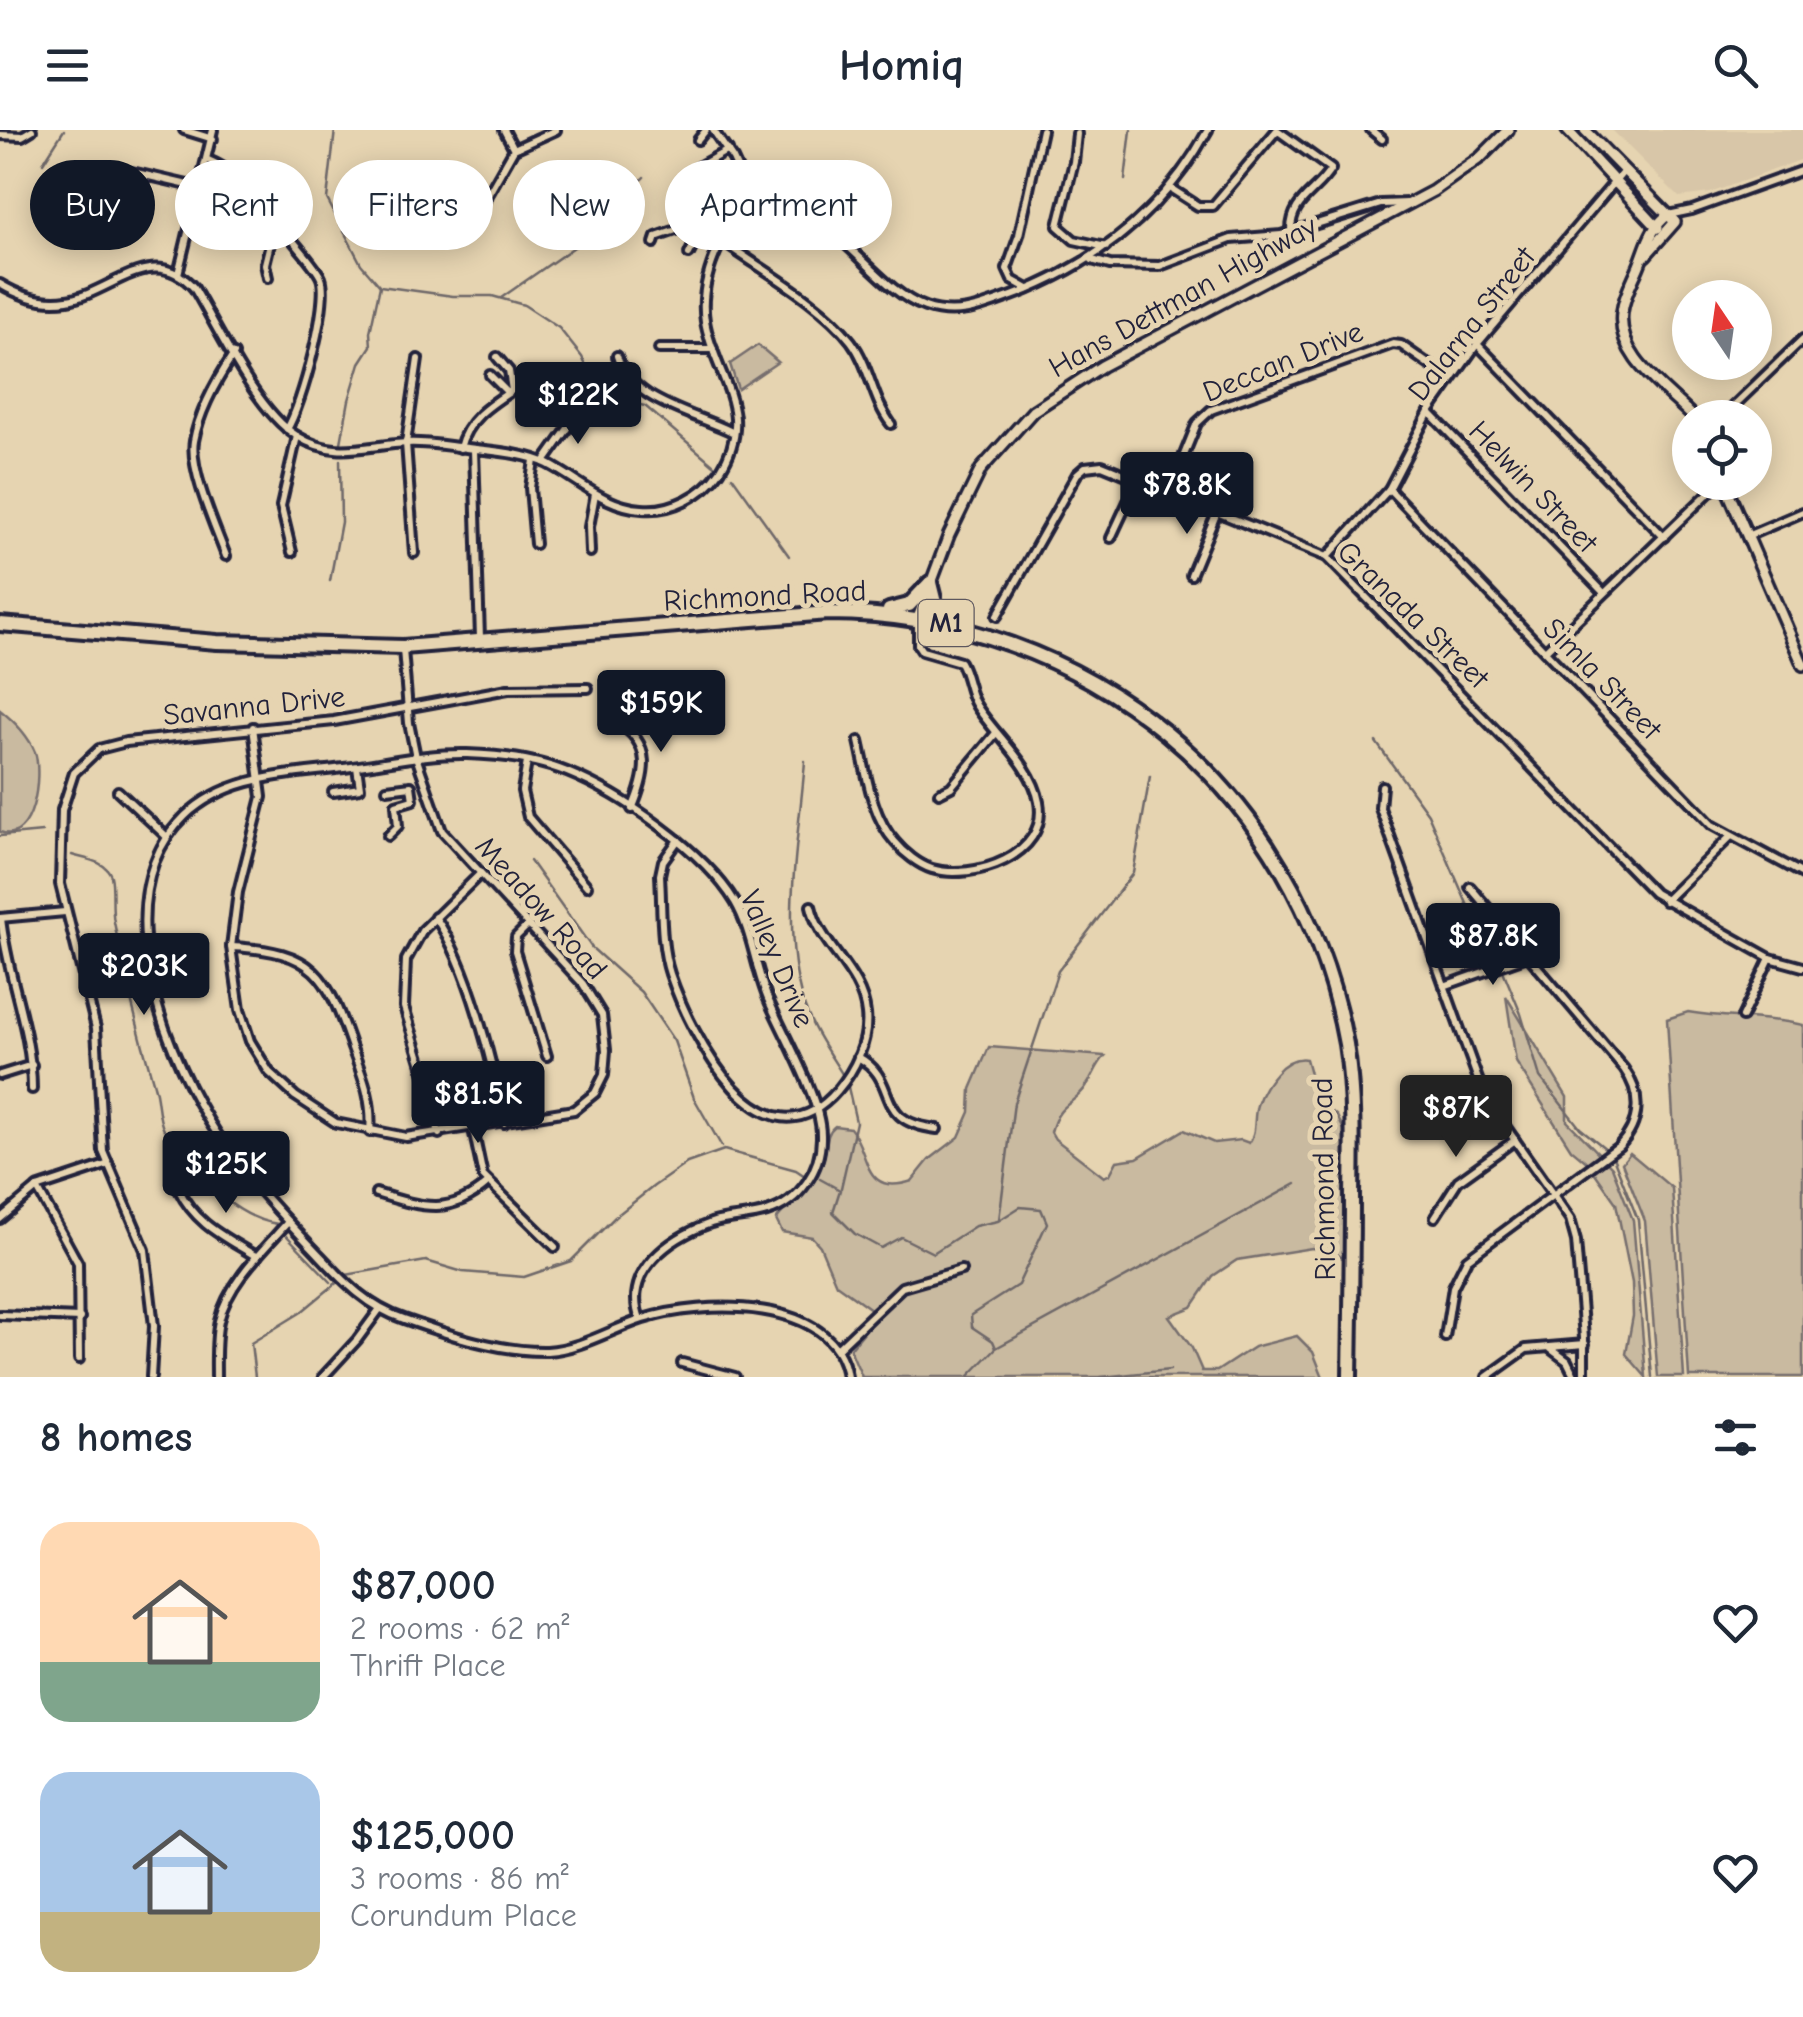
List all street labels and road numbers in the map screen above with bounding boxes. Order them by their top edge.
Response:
street label: Hans Dettman Highway [1043,208,1324,385]
street label: Dalarna Street [1401,239,1544,408]
street label: Deccan Drive [1198,314,1368,410]
street label: Helwin Street [1461,414,1606,561]
street label: Granada Street [1330,534,1497,697]
street label: Richmond Road [663,573,867,619]
road number: M1 [918,600,974,646]
street label: Simla Street [1535,611,1670,748]
street label: Savanna Drive [161,679,347,733]
street label: Meadow Road [468,829,614,987]
street label: Valley Drive [732,885,822,1033]
street label: Richmond Road [1305,1077,1343,1281]

